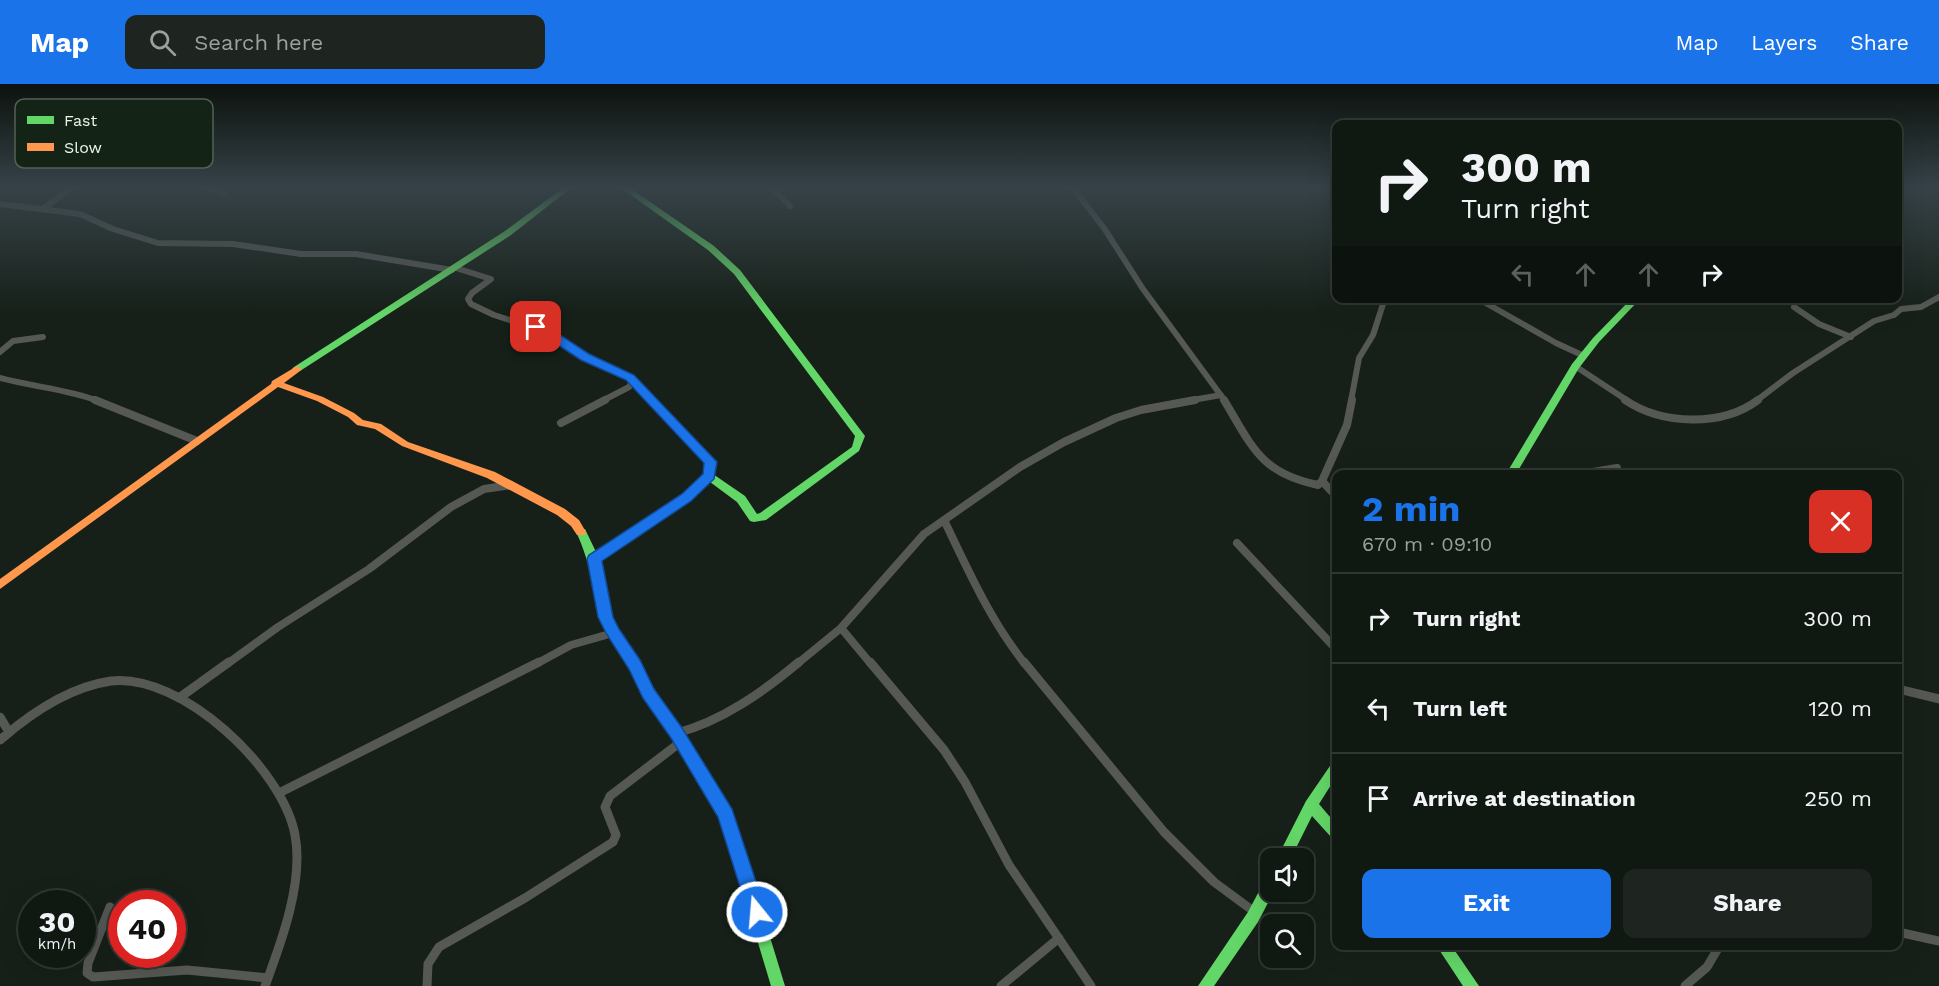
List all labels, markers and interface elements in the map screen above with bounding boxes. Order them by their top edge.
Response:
search box [125,15,545,69]
text: Map [30,26,89,59]
icon: search [146,26,179,59]
text: Search here [194,30,323,55]
text: Map [1675,30,1718,55]
text: Layers [1751,30,1817,55]
text: Share [1850,30,1909,55]
legend [15,99,213,168]
text: Fast [64,111,97,130]
text: Slow [64,138,102,157]
text: 300 m [1461,143,1592,192]
icon: right [1362,144,1440,222]
text: Turn right [1461,193,1590,225]
icon: left [1506,258,1539,291]
icon: ahead [1569,258,1602,291]
icon: ahead [1632,258,1665,291]
icon: right [1695,258,1728,291]
pin [510,301,561,352]
icon: arrive [519,310,552,343]
text: 2 min [1362,488,1460,530]
button: close [1809,490,1872,553]
text: 670 m · 09:10 [1362,532,1492,556]
icon: right [1362,602,1395,635]
text: Turn right [1413,606,1520,631]
text: 300 m [1803,606,1872,631]
icon: left [1362,692,1395,725]
text: Turn left [1413,696,1507,721]
text: 120 m [1808,696,1872,721]
icon: arrive [1362,782,1395,815]
text: Arrive at destination [1413,786,1636,811]
text: 250 m [1804,786,1872,811]
map controls [1260,848,1314,968]
button: sound [1260,848,1314,902]
button: Exit [1362,869,1611,938]
button: Share [1623,869,1872,938]
position arrow [725,880,789,944]
speed limit sign: 40 [108,890,186,968]
text: 30 [38,904,76,939]
button: search [1260,914,1314,968]
text: km/h [38,935,76,953]

